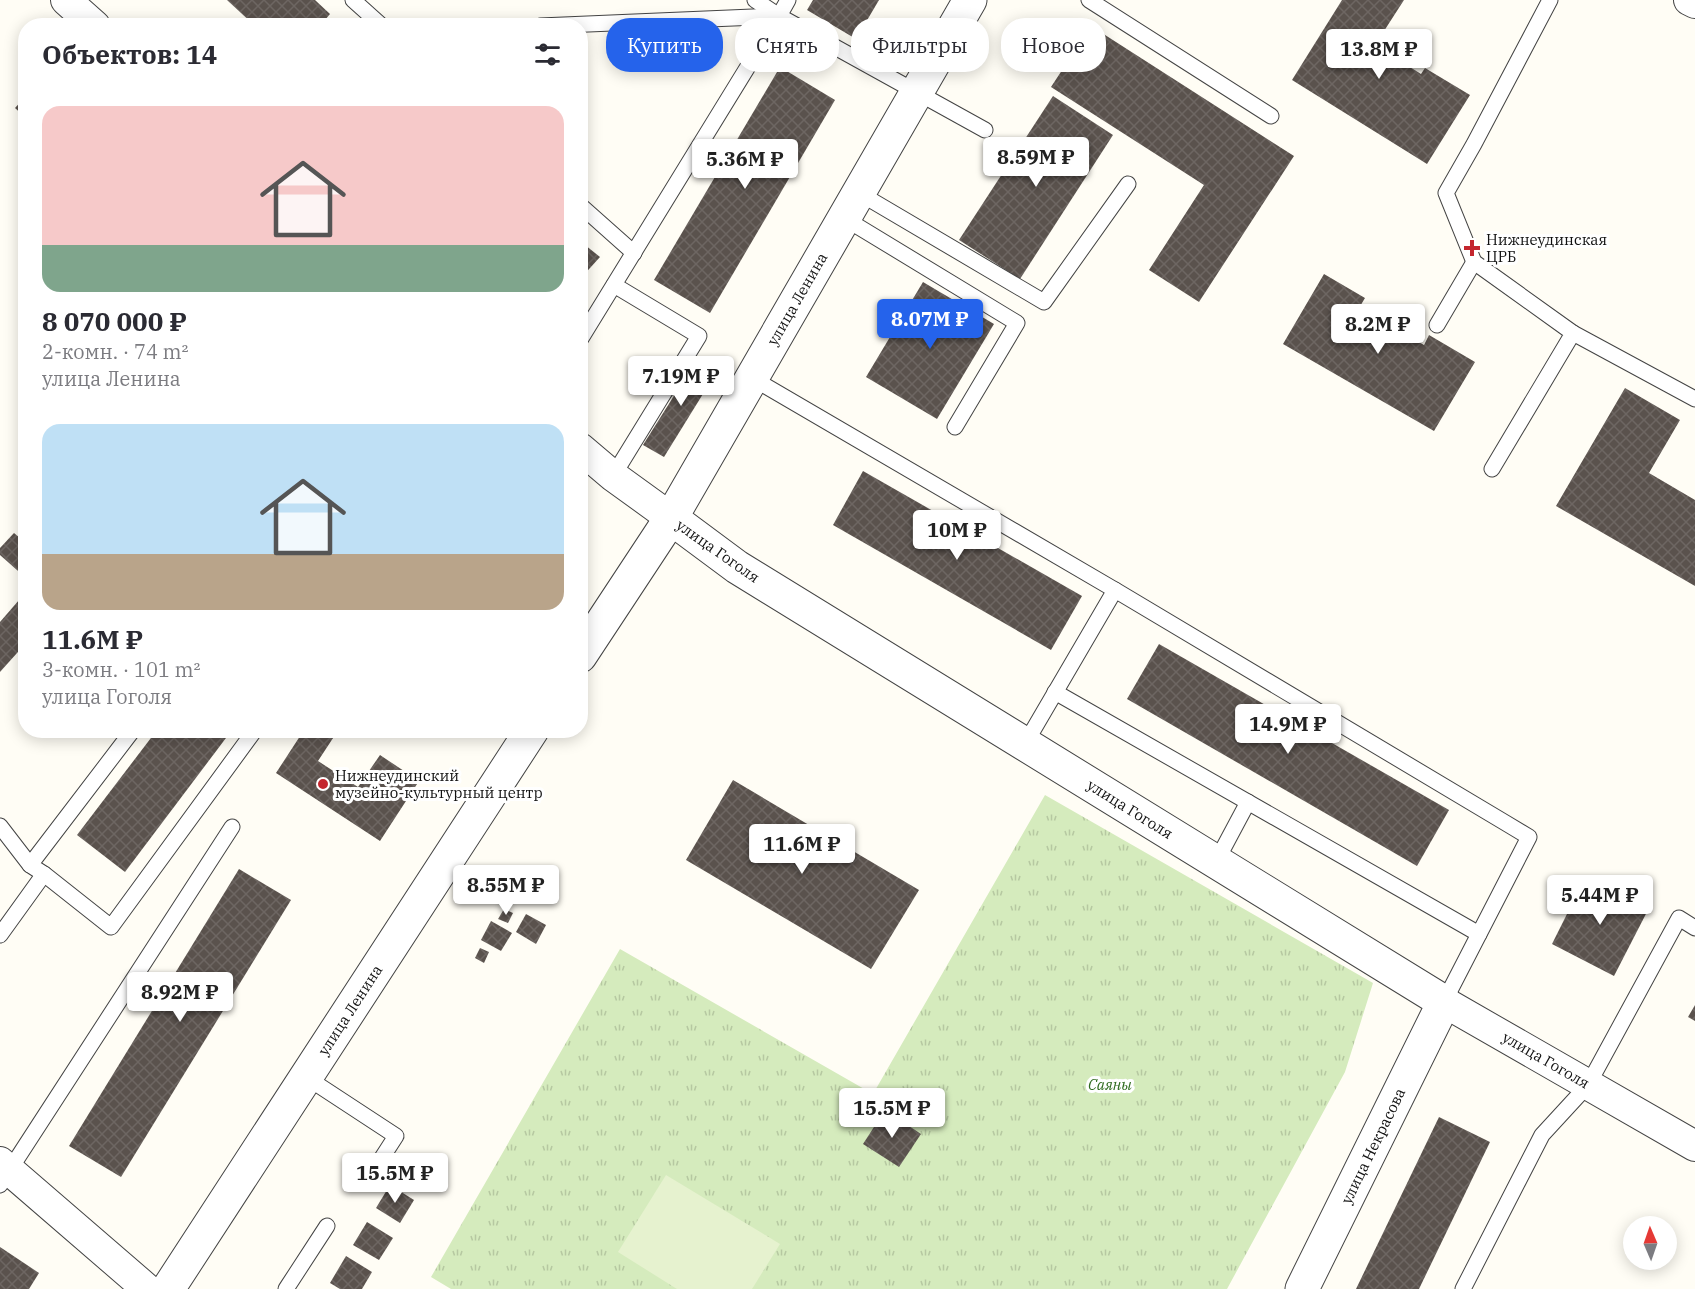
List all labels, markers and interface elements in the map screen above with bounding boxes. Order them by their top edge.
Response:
chip: Купить [606,18,723,72]
chip: Снять [735,18,839,72]
chip: Фильтры [851,18,989,72]
chip: Новое [1001,18,1106,72]
pin: 13.8M ₽ [1324,29,1434,80]
text: 13.8M ₽ [1340,35,1418,62]
text: Объектов: 14 [42,37,217,71]
icon: filters [531,38,564,71]
pin: 8.59M ₽ [981,137,1091,188]
pin: 5.36M ₽ [690,139,800,190]
text: 8.59M ₽ [997,143,1075,170]
icon: home [249,145,357,253]
text: 5.36M ₽ [706,145,784,172]
place label: Нижнеудинская ЦРБ [1486,230,1607,266]
marker: Нижнеудинская ЦРБ [1463,239,1481,257]
street label: улица Ленина [763,249,831,349]
pin: 8.07M ₽ [875,299,985,350]
text: 8 070 000 ₽ [42,304,187,338]
pin: 8.2M ₽ [1329,304,1427,355]
text: 8.07M ₽ [891,305,969,332]
text: 8.2M ₽ [1345,310,1411,337]
text: 2-комн. · 74 m² [42,338,189,365]
pin: 7.19M ₽ [626,356,736,407]
text: 7.19M ₽ [642,362,720,389]
text: улица Ленина [42,365,181,392]
icon: home [249,463,357,571]
pin: 10M ₽ [915,510,999,561]
street label: улица Гоголя [673,515,763,587]
text: 10M ₽ [927,516,987,543]
text: 11.6M ₽ [42,622,143,656]
text: 3-комн. · 101 m² [42,656,201,683]
text: улица Гоголя [42,683,172,710]
pin: 14.9M ₽ [1233,704,1343,755]
text: 14.9M ₽ [1249,710,1327,737]
place label: Нижнеудинский музейно-культурный центр [335,766,543,802]
street label: улица Гоголя [1084,775,1176,843]
marker: Нижнеудинский музейно-культурный центр [316,777,330,791]
pin: 11.6M ₽ [747,824,857,875]
text: 11.6M ₽ [763,830,841,857]
pin: 8.55M ₽ [451,865,561,916]
text: 8.55M ₽ [467,871,545,898]
pin: 5.44M ₽ [1545,875,1655,926]
text: 5.44M ₽ [1561,881,1639,908]
street label: улица Ленина [314,961,386,1059]
pin: 8.92M ₽ [125,972,235,1023]
text: 8.92M ₽ [141,978,219,1005]
street label: улица Гоголя [1499,1027,1593,1093]
park label: Саяны [1088,1075,1132,1094]
street label: улица Некрасова [1337,1085,1409,1207]
pin: 15.5M ₽ [837,1088,947,1139]
text: 15.5M ₽ [853,1094,931,1121]
pin: 15.5M ₽ [340,1153,450,1204]
text: 15.5M ₽ [356,1159,434,1186]
north arrow [1623,1216,1677,1270]
map controls [1623,1216,1677,1270]

